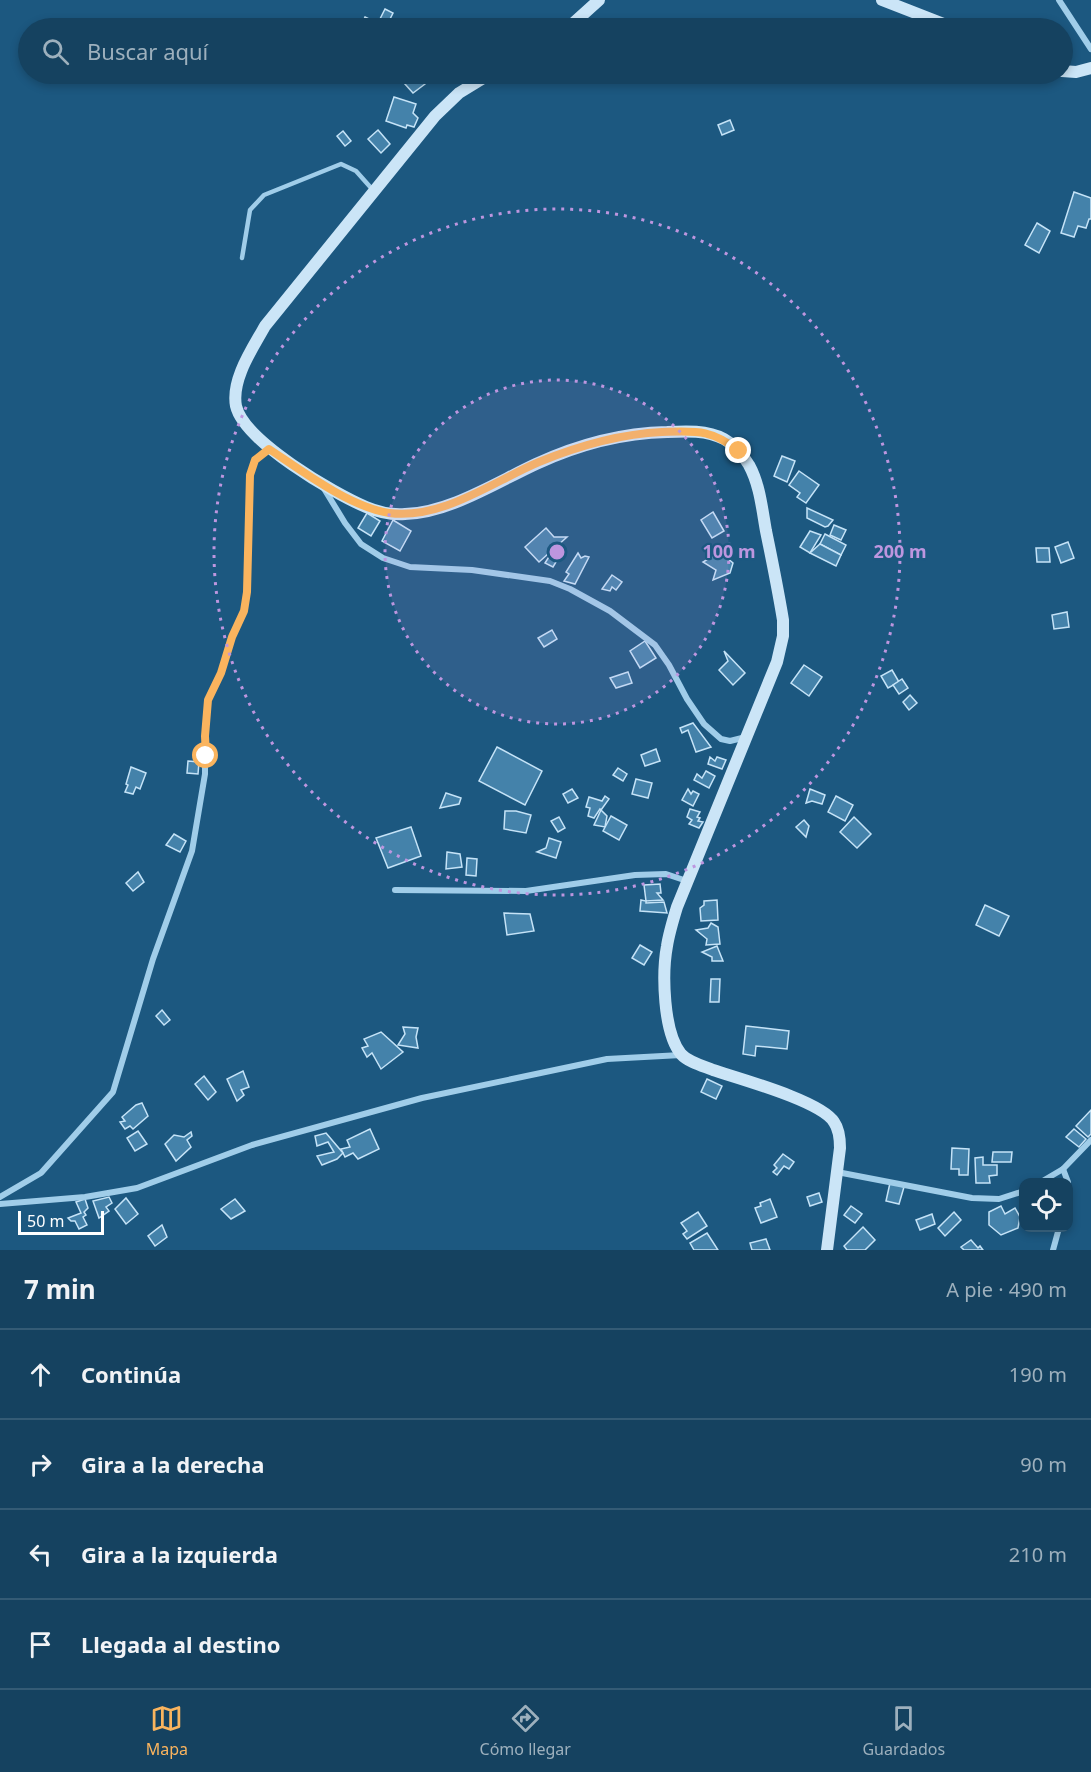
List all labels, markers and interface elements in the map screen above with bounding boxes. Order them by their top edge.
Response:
search box [18,18,1073,84]
icon: search [39,35,72,68]
text: Buscar aquí [87,36,208,66]
route end [725,437,751,463]
text: 100 m [702,539,756,563]
text: 200 m [873,539,927,563]
centre of rings [547,542,567,562]
route start [192,742,218,768]
map controls [1019,1178,1073,1232]
button: locate [1019,1178,1073,1232]
scale bar [18,1208,104,1236]
text: 50 m [27,1210,64,1232]
text: 7 min [24,1271,96,1307]
text: A pie · 490 m [946,1276,1067,1303]
icon: ahead [24,1358,57,1391]
text: Continúa [81,1359,181,1389]
text: 190 m [1009,1361,1067,1388]
icon: right [24,1448,57,1481]
text: Gira a la derecha [81,1449,265,1479]
text: 90 m [1020,1451,1067,1478]
icon: left [24,1538,57,1571]
text: Gira a la izquierda [81,1539,278,1569]
text: 210 m [1009,1541,1067,1568]
icon: arrive [24,1628,57,1661]
text: Llegada al destino [81,1629,281,1659]
tab: Mapa [146,1702,188,1760]
tab: Cómo llegar [480,1702,571,1760]
tab: Guardados [862,1702,945,1760]

